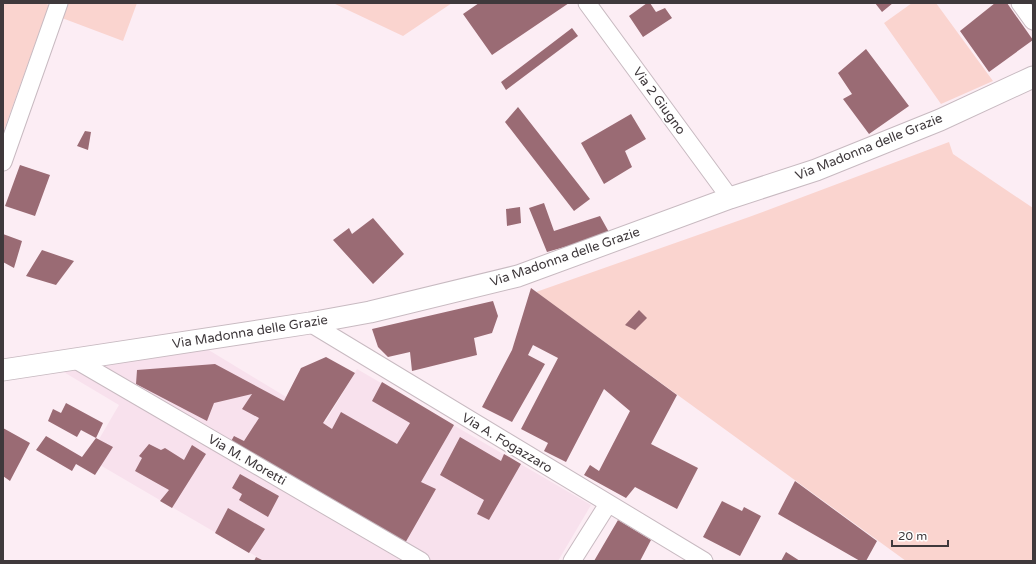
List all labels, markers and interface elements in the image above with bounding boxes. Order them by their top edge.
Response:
street label: Via 2 Giugno [629,64,689,138]
street label: Via Madonna delle Grazie [793,110,945,184]
street label: Via Madonna delle Grazie [488,224,642,290]
street label: Via Madonna delle Grazie [171,312,329,352]
street label: Via A. Fogazzaro [459,410,555,476]
street label: Via M. Moretti [205,431,289,489]
scale bar [892,522,948,548]
text: 20 m [898,529,927,543]

